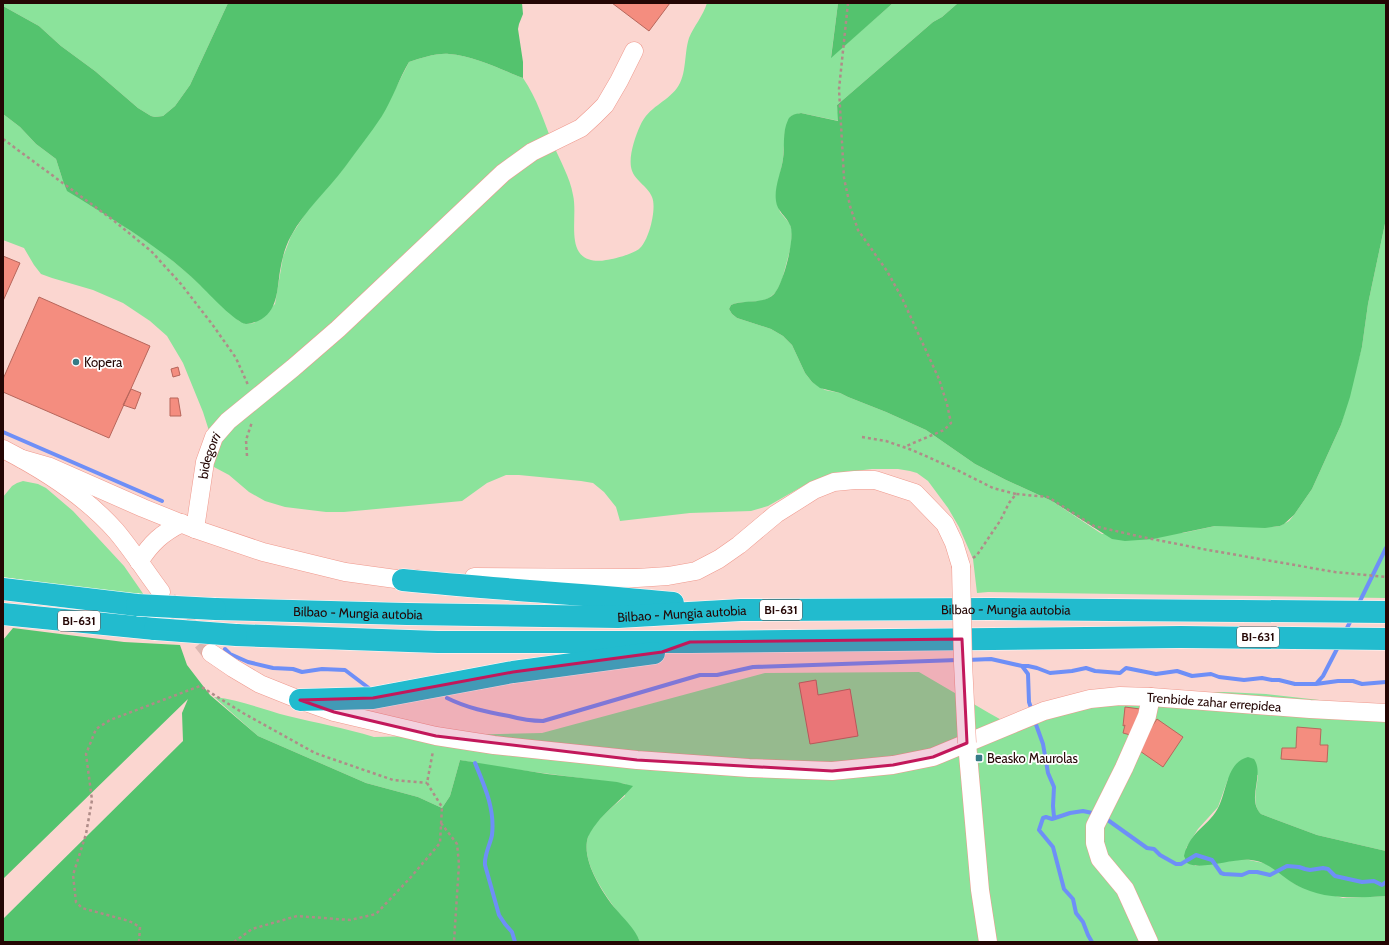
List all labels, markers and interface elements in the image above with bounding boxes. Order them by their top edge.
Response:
place label: Kopera [84,354,123,370]
marker: Kopera [71,357,81,367]
street label: bidegorri [195,428,223,480]
road number: BI-631 [760,600,802,620]
street label: Bilbao - Mungia autobia [941,601,1071,618]
street label: Bilbao - Mungia autobia [617,602,747,625]
street label: Bilbao - Mungia autobia [293,603,424,622]
road number: BI-631 [58,611,100,631]
road number: BI-631 [1237,627,1279,647]
street label: Trenbide zahar errepidea [1147,689,1283,715]
place label: Beasko Maurolas [987,750,1079,766]
marker: Beasko Maurolas [974,753,984,763]

